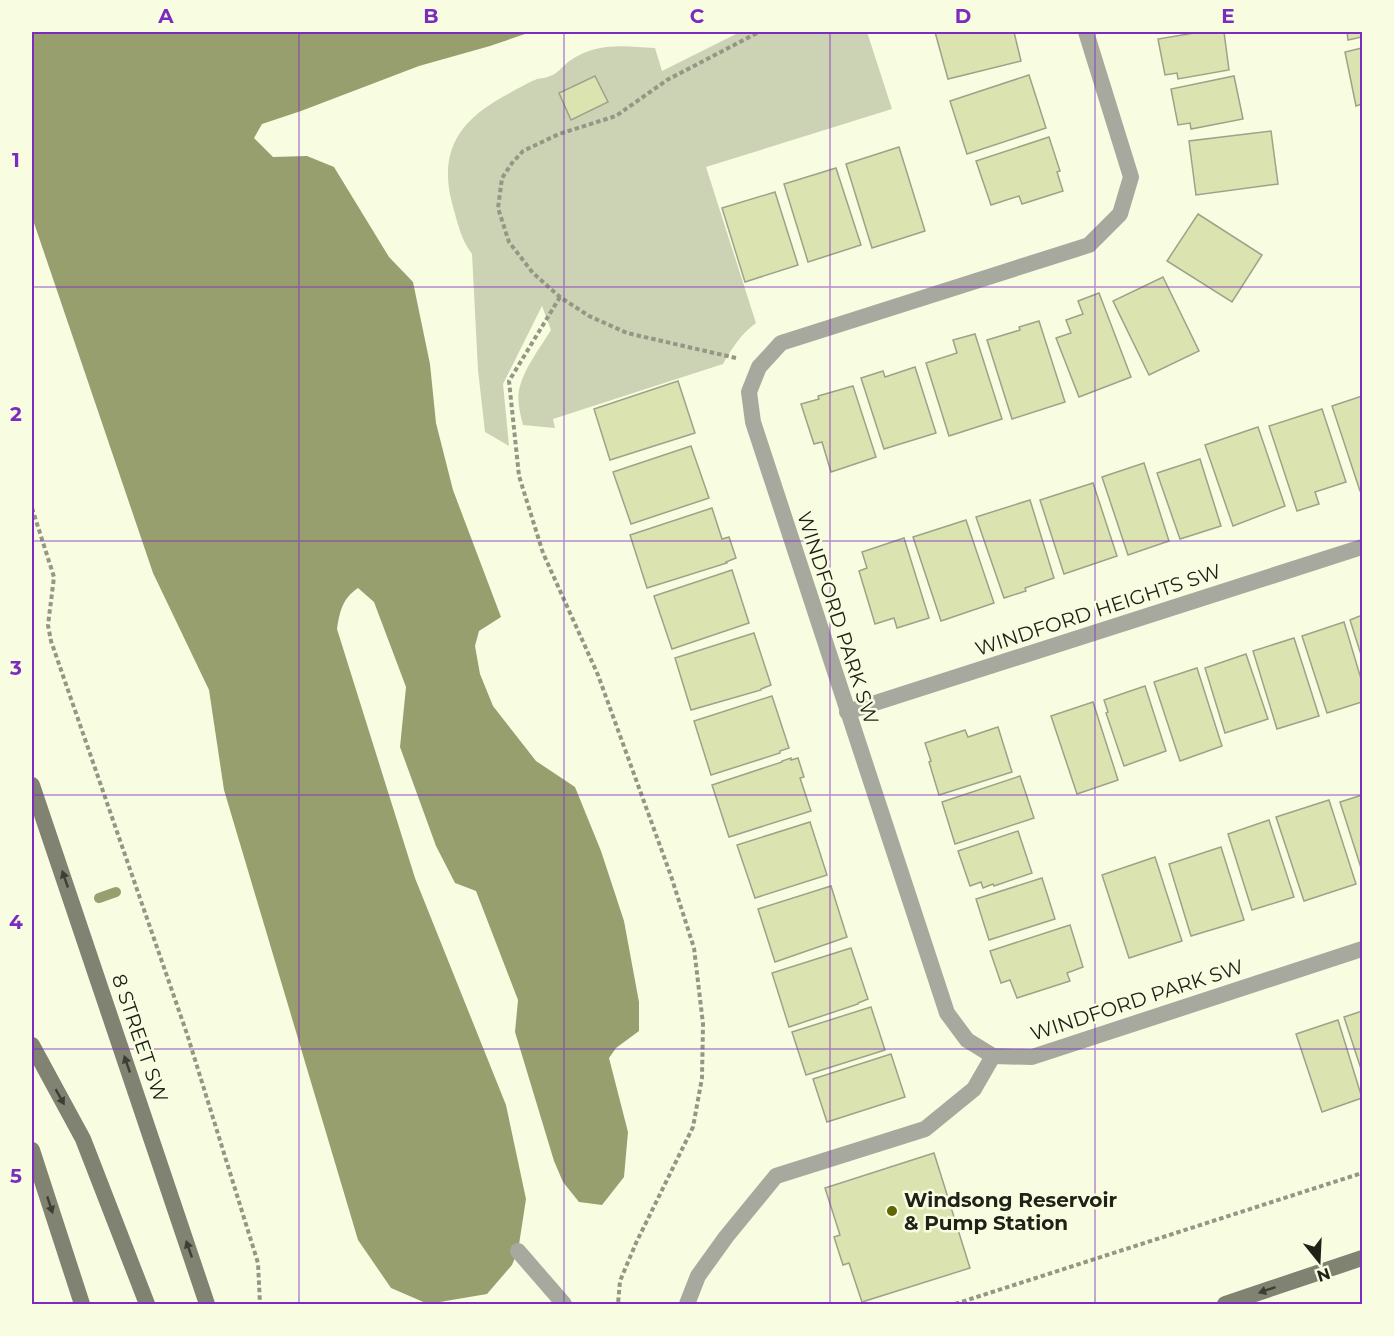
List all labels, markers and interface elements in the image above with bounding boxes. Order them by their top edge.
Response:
text: A [157,4,174,28]
text: B [423,4,439,28]
text: C [690,4,705,28]
text: D [955,4,971,28]
text: E [1221,4,1235,28]
text: 1 [12,148,20,172]
text: 2 [10,402,22,426]
street label: WINDFORD PARK SW [792,509,884,727]
street label: WINDFORD HEIGHTS SW [972,559,1224,661]
text: 3 [9,656,22,680]
one-way arrow [59,870,69,888]
text: 4 [9,910,23,934]
street label: WINDFORD PARK SW [1028,954,1246,1046]
street label: 8 STREET SW [107,971,173,1105]
one-way arrow [121,1055,131,1073]
one-way arrow [55,1088,65,1105]
text: 5 [10,1164,22,1188]
place label: Windsong Reservoir & Pump Station [904,1188,1117,1235]
one-way arrow [45,1196,55,1214]
marker: Windsong Reservoir & Pump Station [885,1204,899,1218]
north arrow [1289,1231,1349,1291]
one-way arrow [183,1240,193,1258]
text: N [1314,1264,1333,1286]
one-way arrow [1258,1286,1276,1296]

